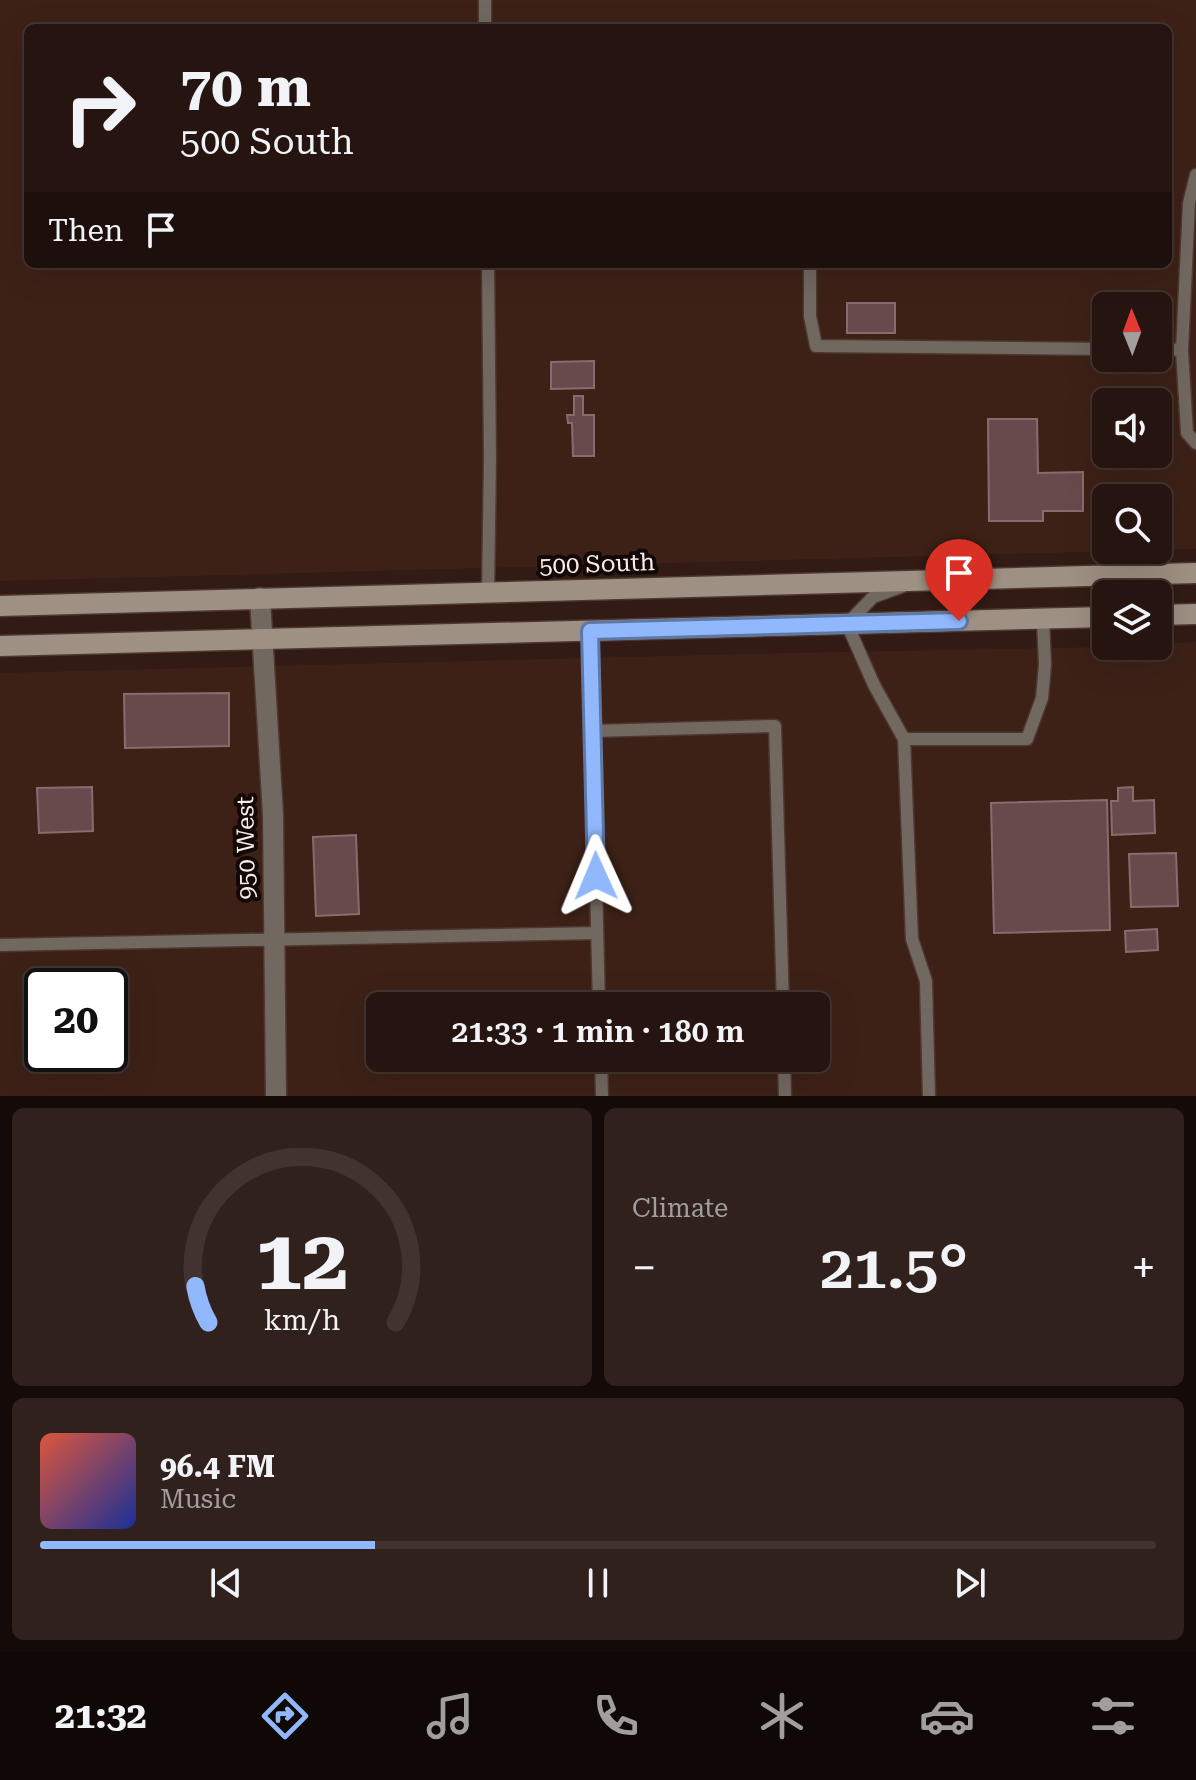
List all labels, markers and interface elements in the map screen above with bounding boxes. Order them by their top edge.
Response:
text: 70 m [180,54,311,120]
icon: right [48,56,152,160]
text: 500 South [180,121,354,163]
icon: arrive [139,208,183,252]
text: Then [48,213,123,248]
north arrow [1092,292,1172,372]
map controls [1092,292,1172,660]
button: sound [1092,388,1172,468]
button: search [1092,484,1172,564]
pin [925,539,993,621]
street label: 500 South [539,548,655,580]
icon: arrive [937,551,981,595]
button: layers [1092,580,1172,660]
street label: 950 West [231,796,261,900]
position arrow [554,834,638,918]
speed limit sign: 20 [24,968,128,1072]
text: 21:33 · 1 min · 180 m [452,1014,744,1049]
text: Climate [632,1193,728,1223]
text: 12 [255,1212,349,1309]
text: 21.5° [820,1232,968,1303]
text: − [632,1242,657,1294]
text: + [1131,1242,1156,1294]
text: km/h [264,1303,340,1337]
text: 96.4 FM [160,1449,275,1484]
text: Music [160,1484,236,1514]
icon: previous [204,1561,248,1605]
icon: pause [576,1561,620,1605]
icon: next [948,1561,992,1605]
icon: directions [257,1688,313,1744]
icon: music [422,1688,478,1744]
icon: phone [588,1688,644,1744]
icon: climate [754,1688,810,1744]
icon: car [919,1688,975,1744]
icon: filters [1085,1688,1141,1744]
text: 21:32 [55,1695,147,1737]

